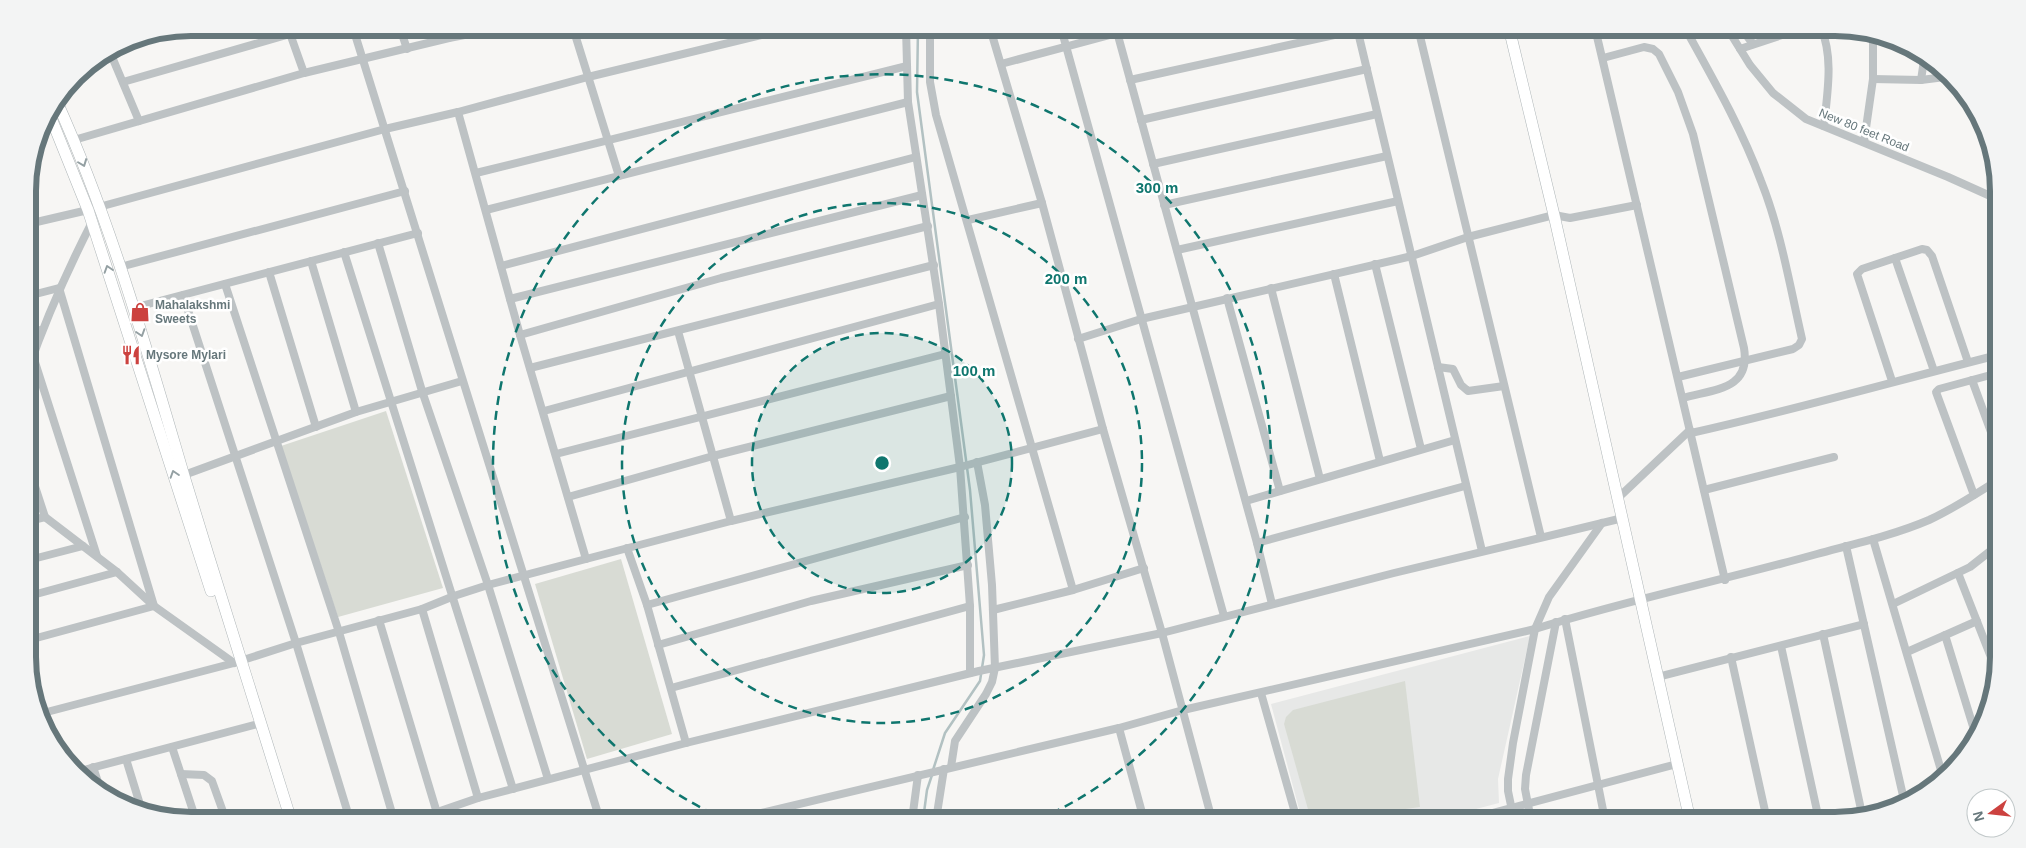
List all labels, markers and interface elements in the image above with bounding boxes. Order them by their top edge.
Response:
street label: New 80 feet Road [1817,106,1911,154]
one-way arrow [77,158,87,167]
text: 300 m [1136,179,1178,196]
one-way arrow [103,266,113,274]
text: 200 m [1045,270,1087,287]
place label: Mahalakshmi Sweets [155,298,230,326]
shop icon: Mahalakshmi Sweets [129,301,151,323]
one-way arrow [136,329,146,337]
restaurant icon: Mysore Mylari [120,344,142,366]
place label: Mysore Mylari [146,348,226,362]
text: 100 m [953,362,995,379]
centre of rings [873,454,891,472]
one-way arrow [169,470,179,479]
north arrow [1966,788,2016,838]
text: N [1969,809,1987,823]

